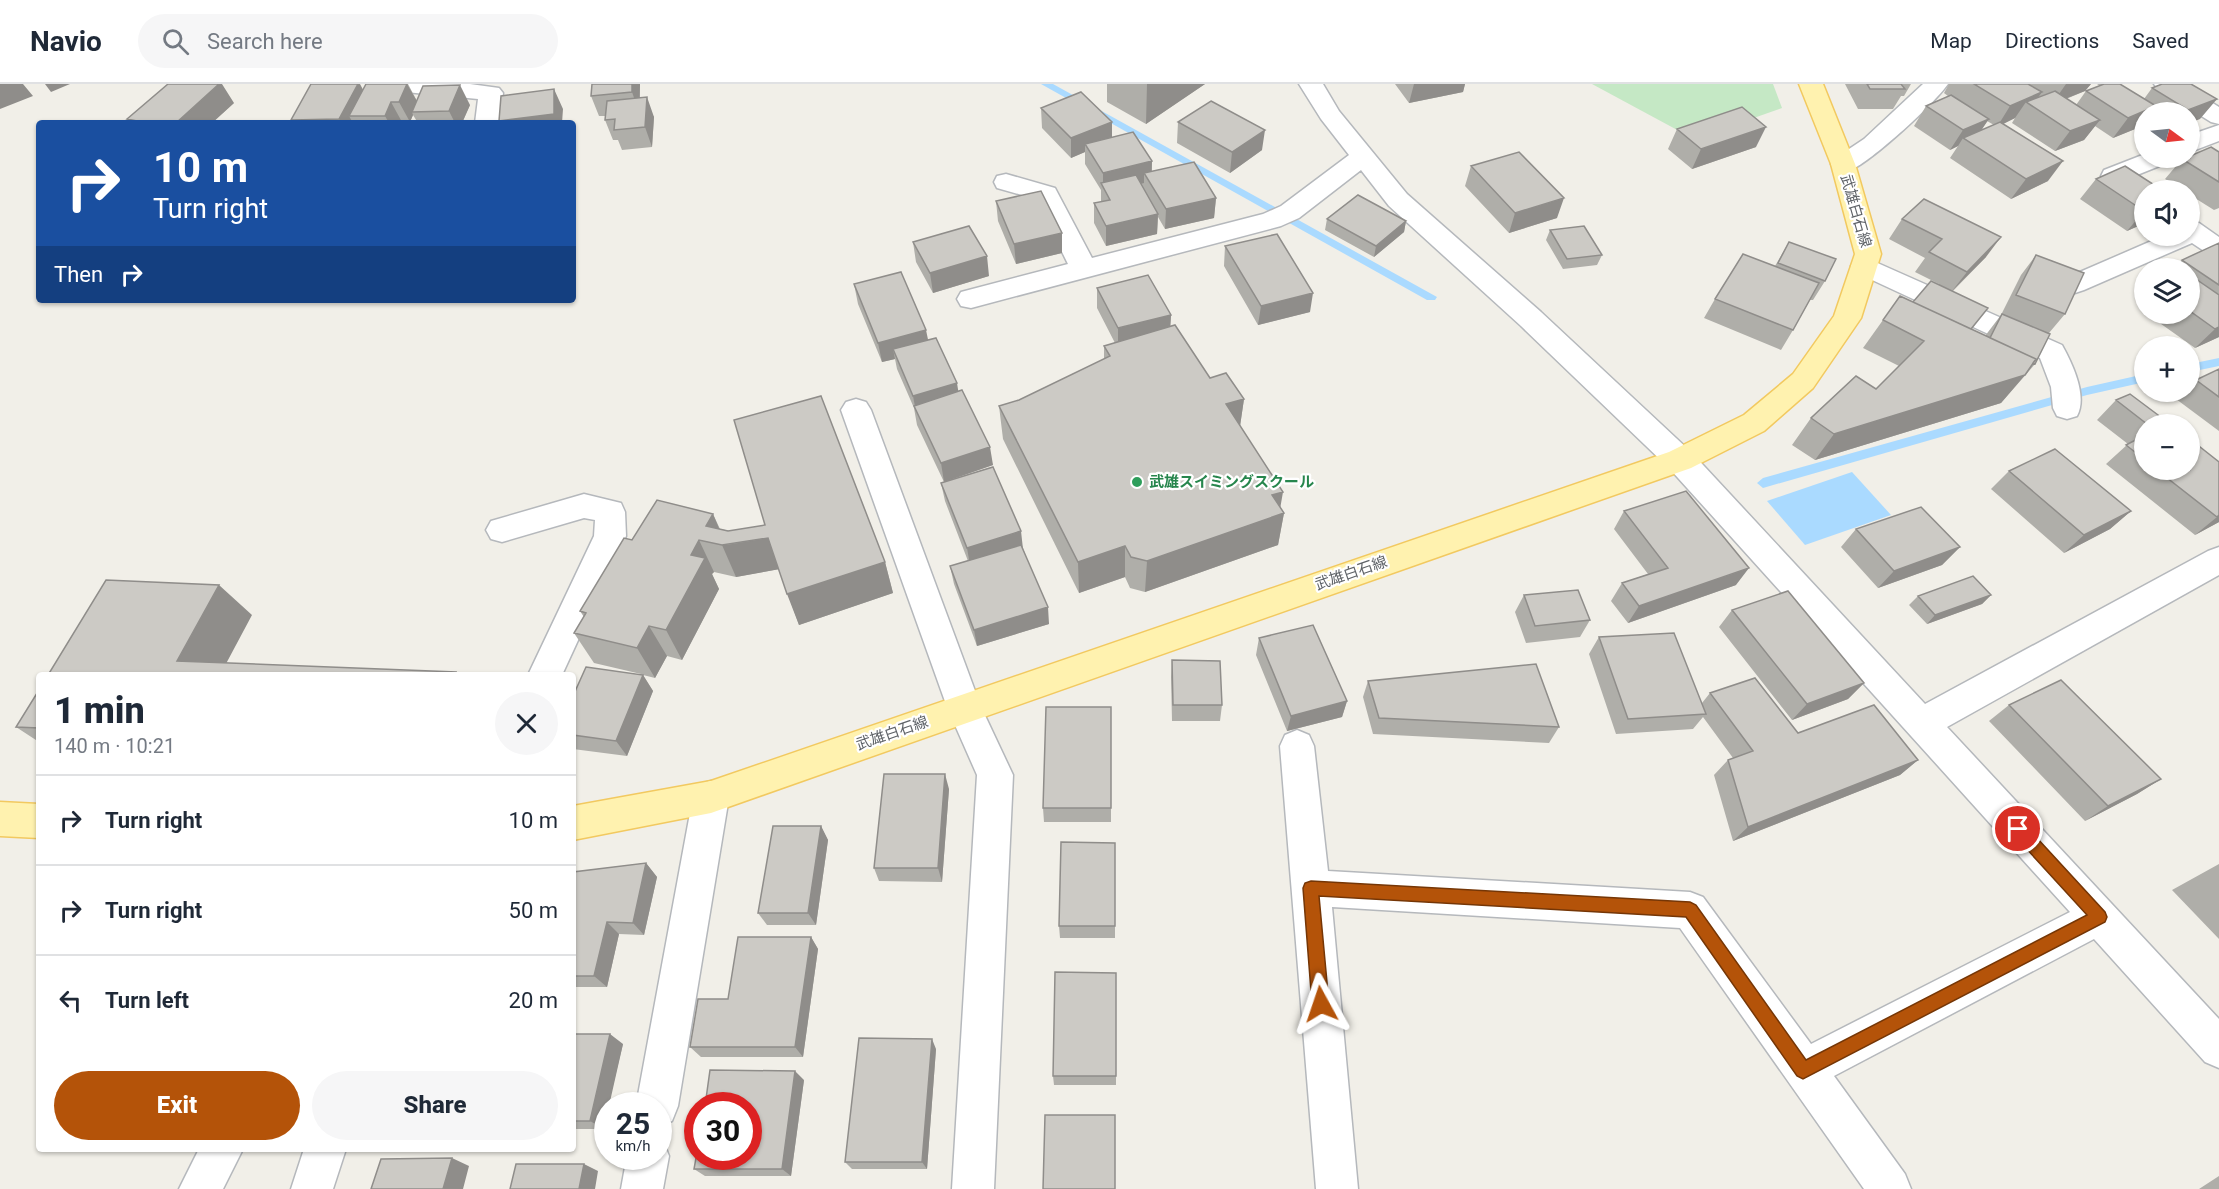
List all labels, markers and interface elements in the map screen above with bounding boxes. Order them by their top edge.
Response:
search box [138,14,558,68]
text: Navio [30,25,102,58]
icon: search [159,25,192,58]
text: Search here [207,29,323,54]
text: Map [1930,29,1972,53]
text: Directions [2005,29,2099,53]
text: Saved [2132,29,2189,53]
north arrow [2134,102,2200,168]
map controls [2134,102,2200,480]
text: 10 m [153,143,248,192]
icon: right [54,144,132,222]
street label: 武雄白石線 [1837,172,1875,250]
button: sound [2134,180,2200,246]
text: Turn right [153,193,268,225]
icon: right [115,258,148,291]
button: layers [2134,258,2200,324]
text: Then [54,262,103,287]
button: + [2134,336,2200,402]
button: − [2134,414,2200,480]
place label: 武雄スイミングスクール [1149,473,1314,491]
marker: 武雄スイミングスクール [1130,475,1144,489]
street label: 武雄白石線 [1313,552,1389,594]
text: 1 min [54,690,145,732]
button: close [495,692,558,755]
street label: 武雄白石線 [854,712,930,754]
text: 140 m · 10:21 [54,734,175,758]
pin [1992,803,2043,854]
icon: right [54,804,87,837]
text: Turn right [105,808,202,833]
text: 10 m [509,808,558,833]
icon: arrive [2001,812,2034,845]
icon: right [54,894,87,927]
text: Turn right [105,898,202,923]
text: 50 m [509,898,558,923]
position arrow [1289,972,1353,1036]
icon: left [54,984,87,1017]
text: Turn left [105,988,189,1013]
text: 20 m [509,988,558,1013]
button: Exit [54,1071,300,1140]
button: Share [312,1071,558,1140]
speed limit sign: 30 [684,1092,762,1170]
text: 25 [616,1106,650,1141]
text: km/h [615,1137,651,1155]

